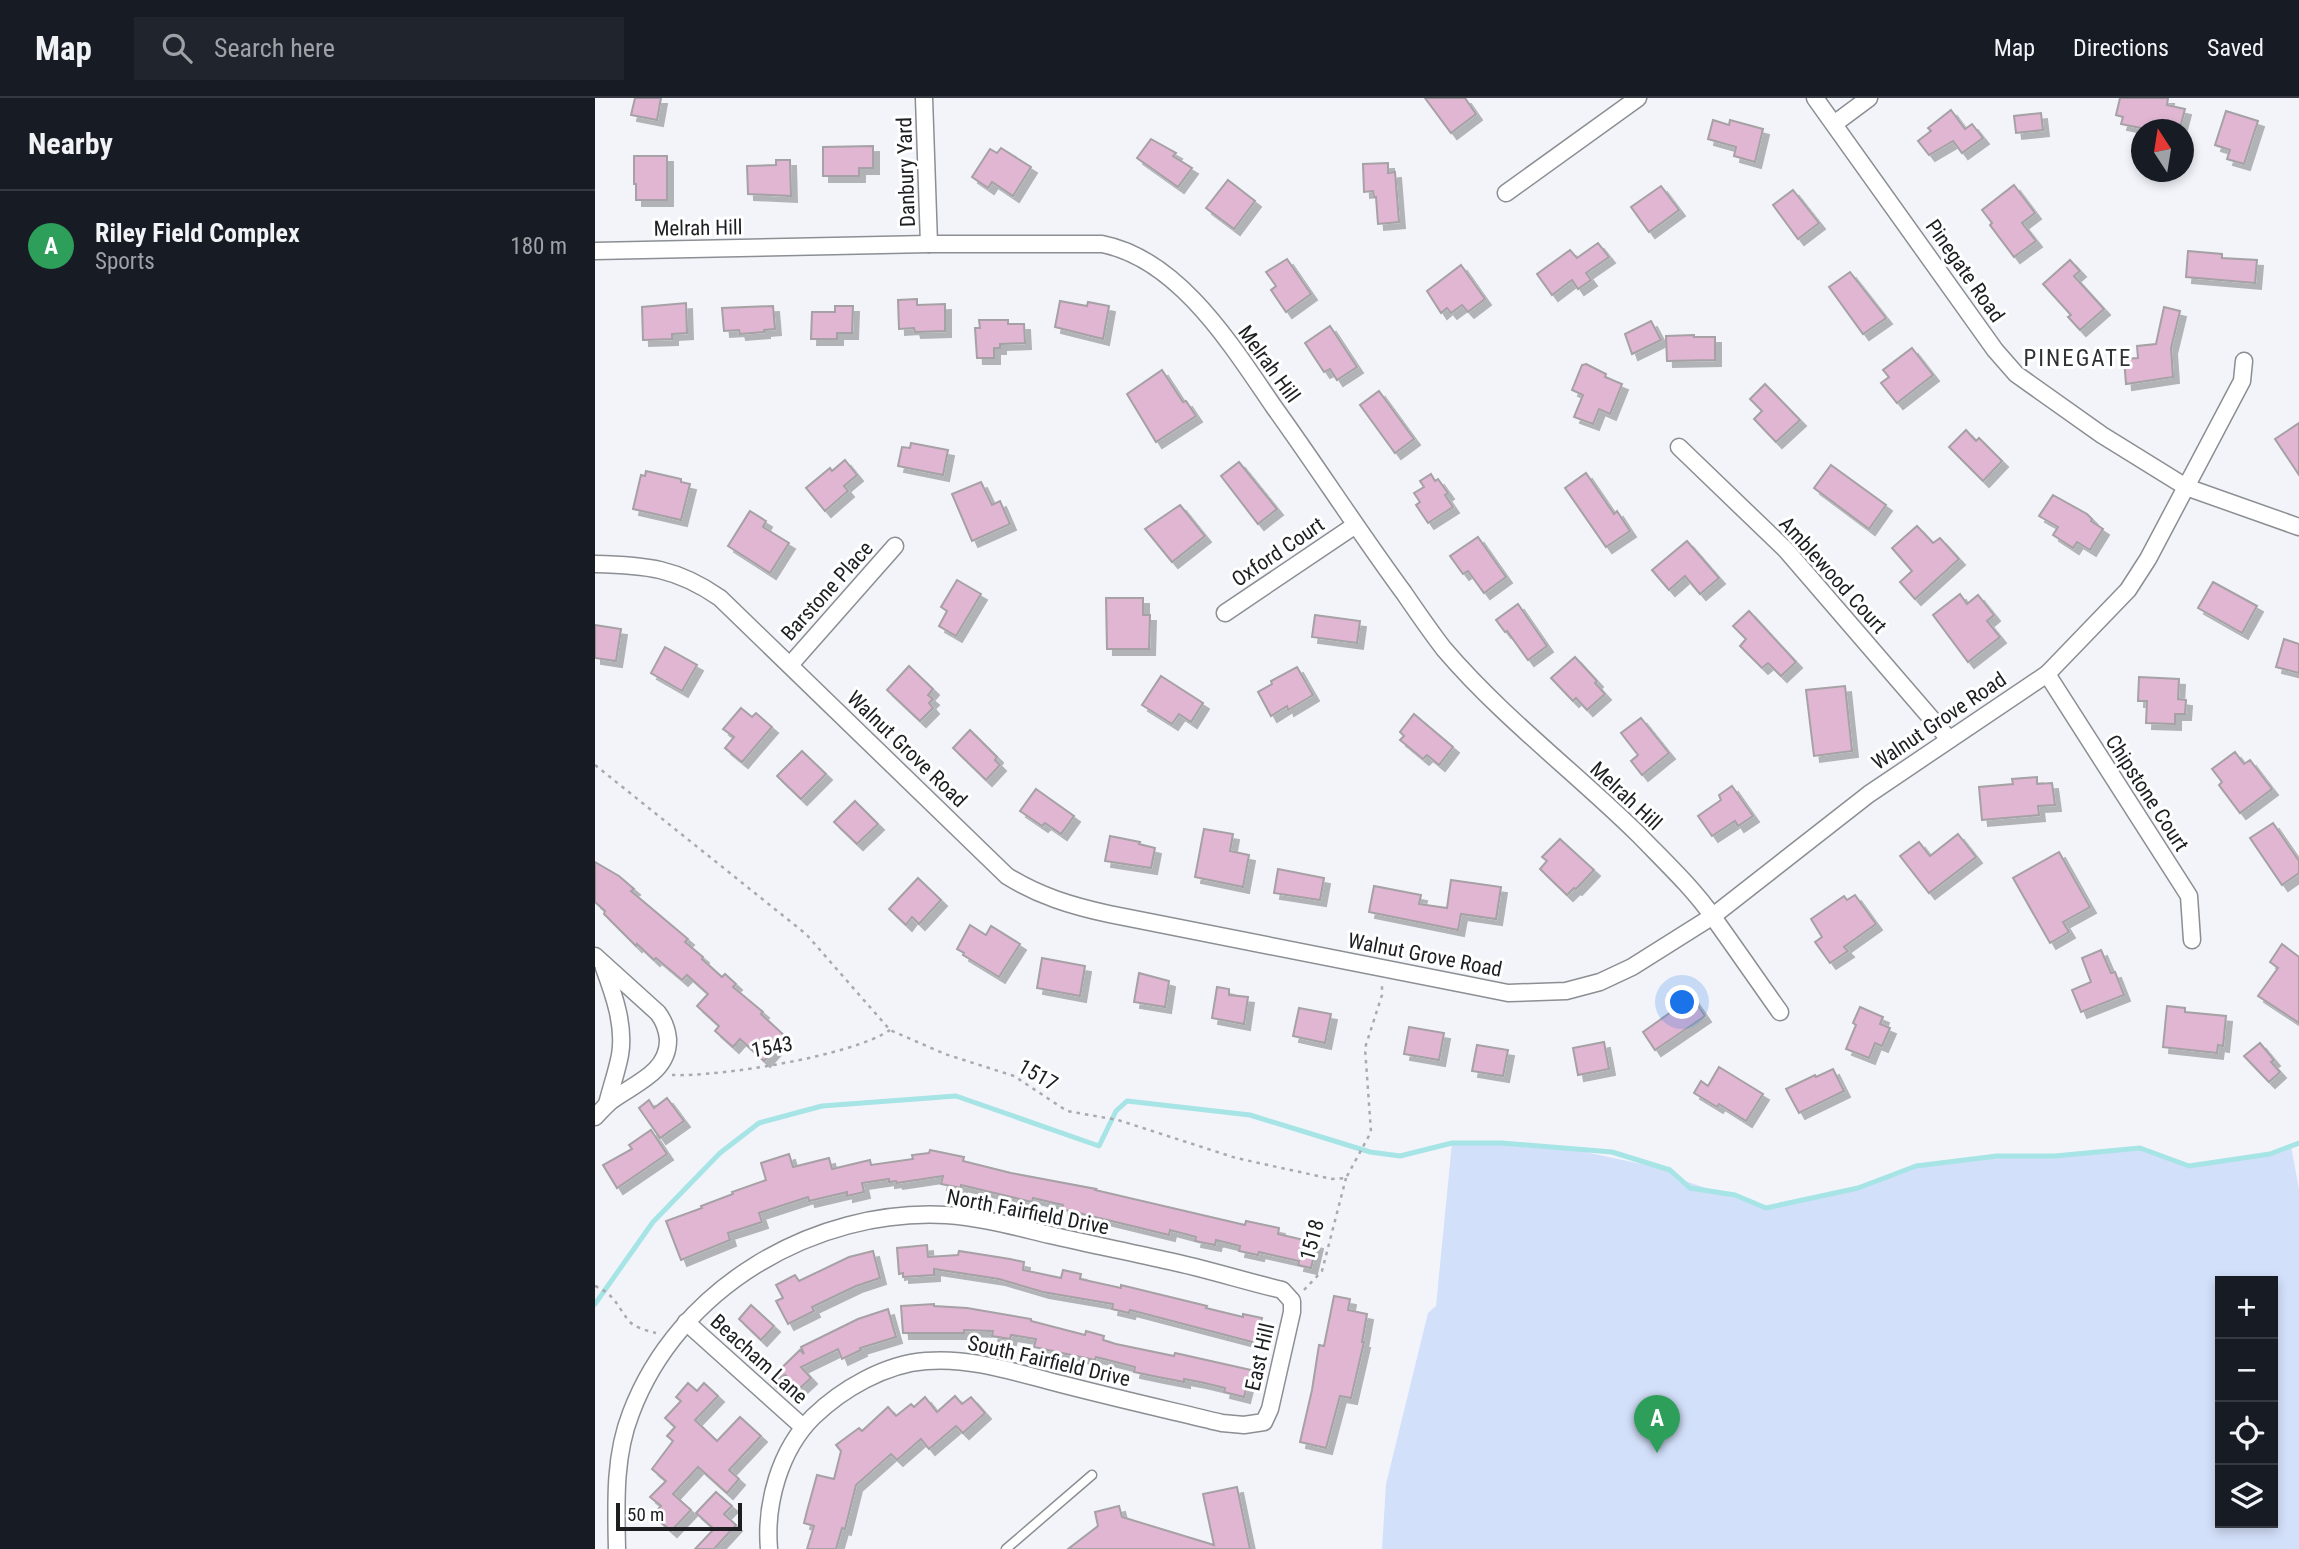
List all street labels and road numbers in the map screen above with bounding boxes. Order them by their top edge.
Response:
street label: Danbury Yard [892,117,920,227]
street label: Melrah Hill [653,215,743,241]
street label: Pinegate Road [1921,215,2009,327]
street label: Melrah Hill [1233,321,1305,407]
street label: Oxford Court [1227,512,1329,592]
street label: Amblewood Court [1774,512,1892,638]
street label: Barstone Place [776,536,878,645]
street label: Walnut Grove Road [1867,667,2011,775]
street label: Walnut Grove Road [842,686,972,812]
street label: Chipstone Court [2100,730,2194,856]
street label: Melrah Hill [1585,757,1667,835]
street label: Walnut Grove Road [1346,928,1504,982]
street label: 1543 [749,1032,795,1062]
street label: 1517 [1014,1054,1062,1096]
street label: North Fairfield Drive [945,1185,1111,1240]
street label: 1518 [1295,1217,1329,1263]
street label: Beacham Lane [706,1309,812,1409]
street label: East Hill [1241,1321,1279,1393]
street label: South Fairfield Drive [965,1331,1133,1391]

